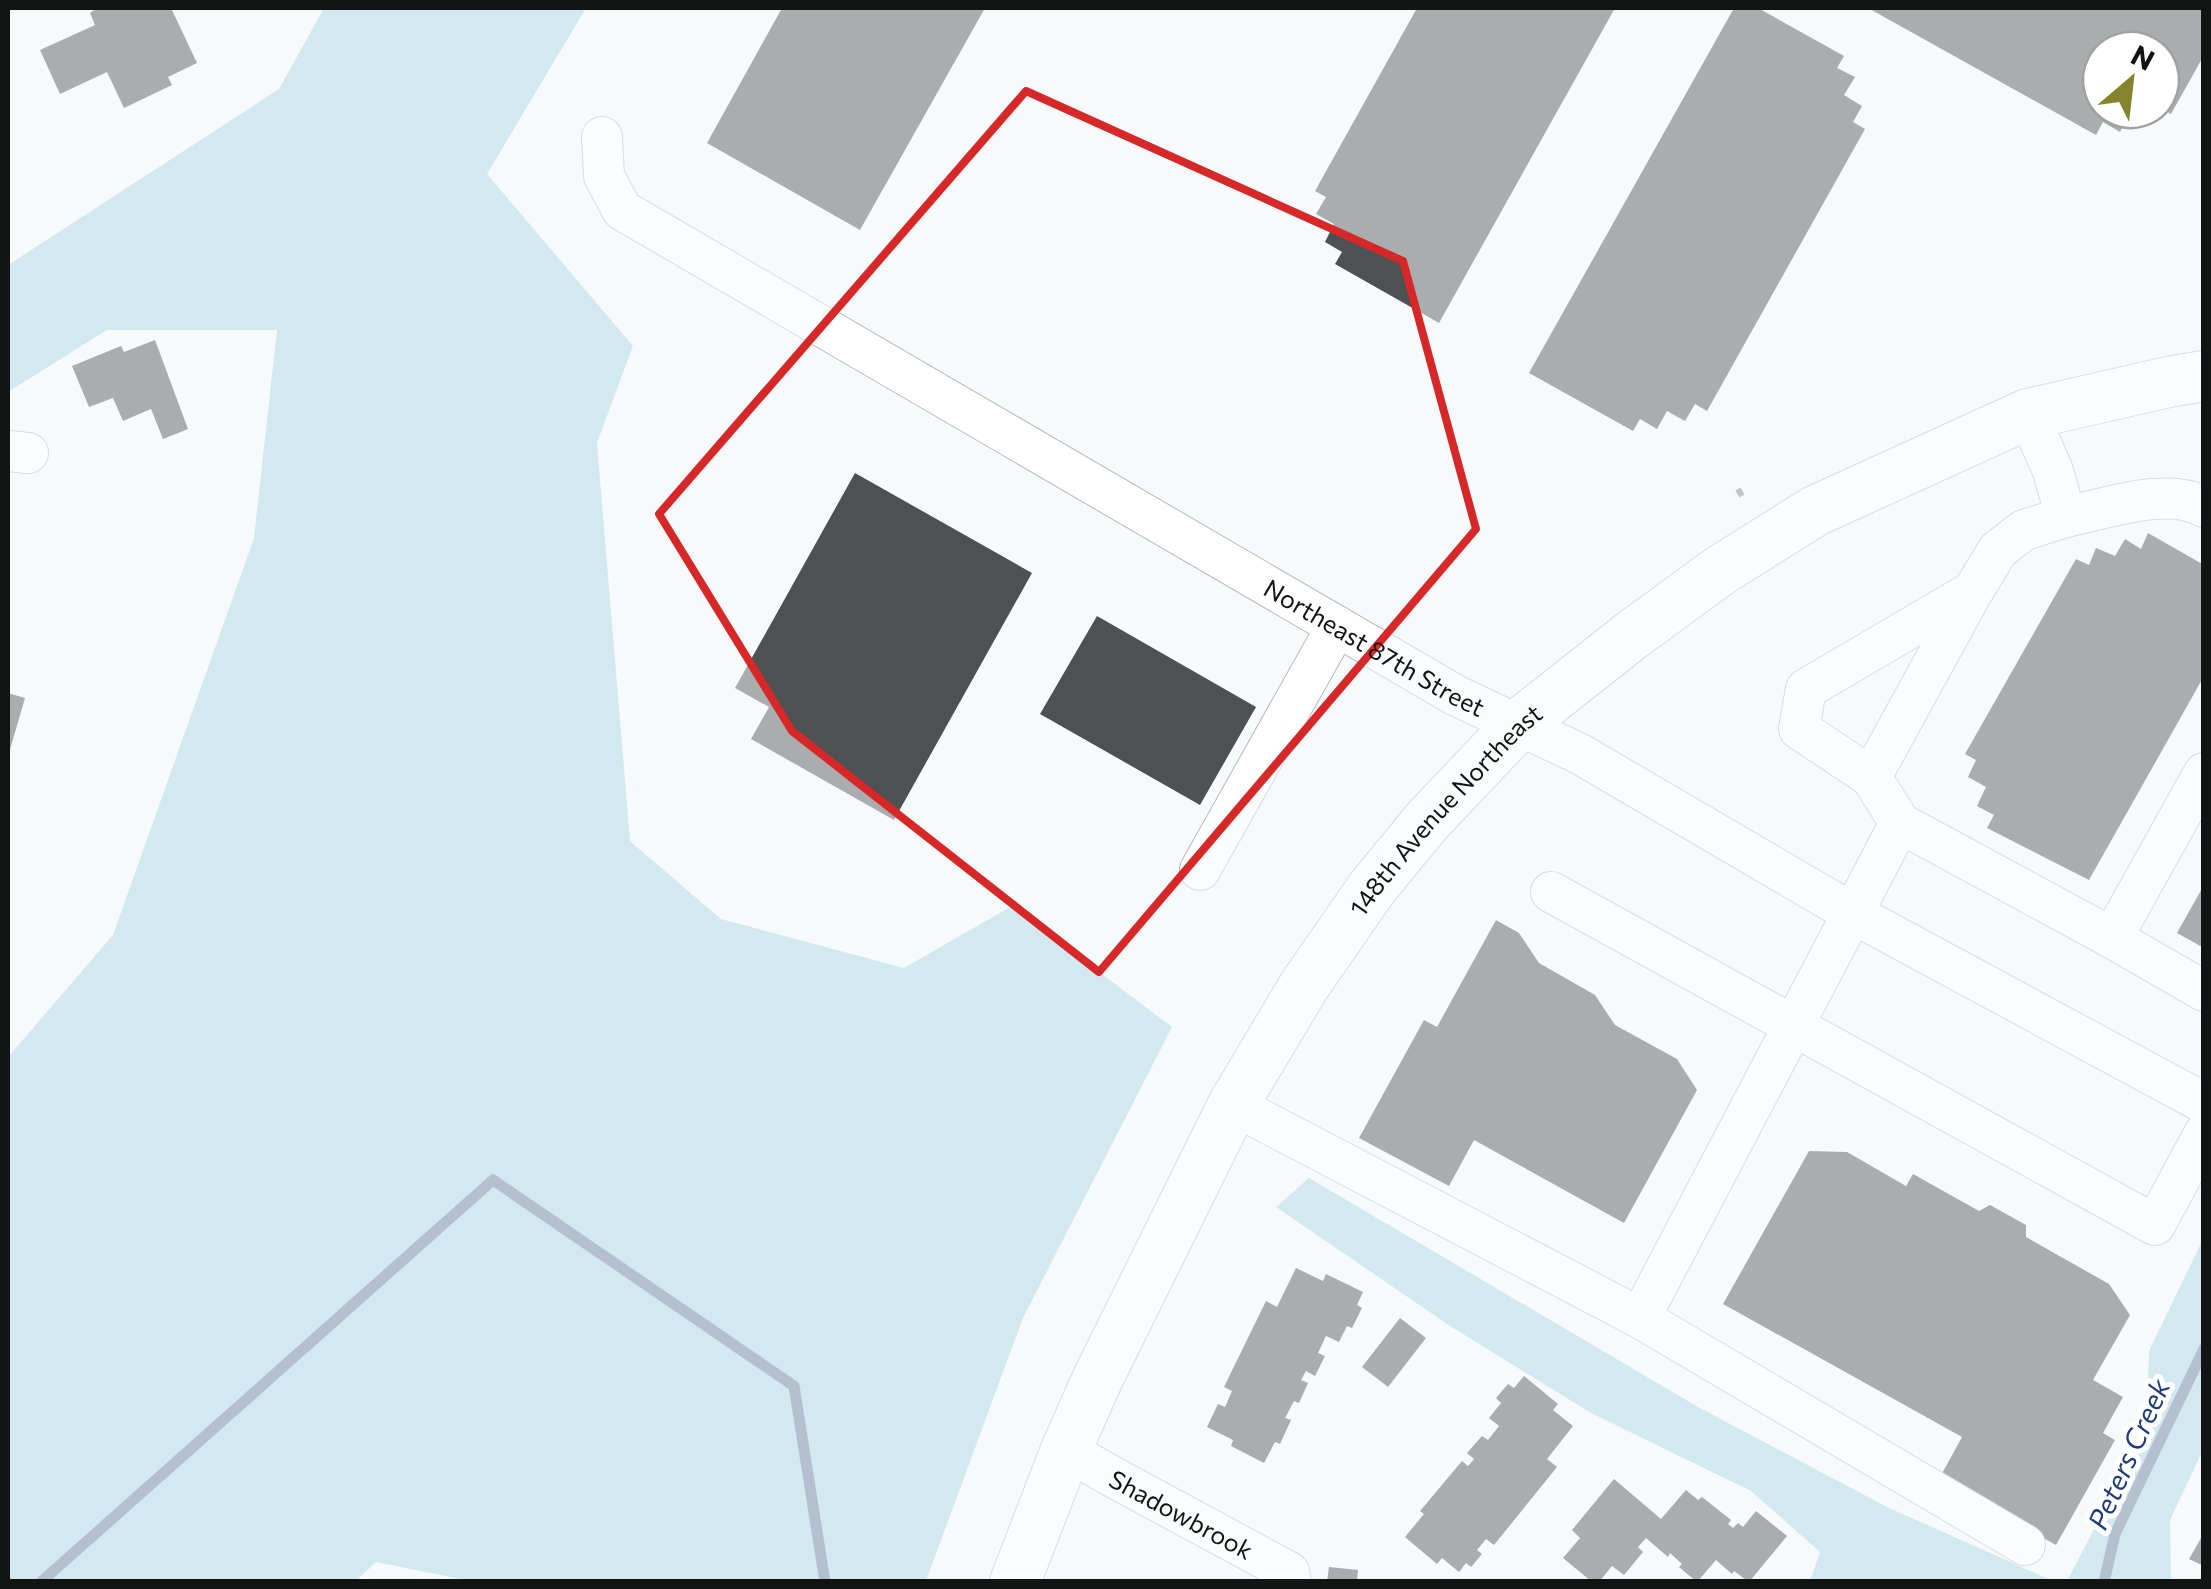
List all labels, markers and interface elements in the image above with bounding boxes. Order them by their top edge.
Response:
north arrow [2081,30,2181,130]
text: N [2126,37,2160,77]
street label: Northeast 87th Street [1259,572,1490,722]
street label: 148th Avenue Northeast [1343,697,1547,921]
water label: Peters Creek [2080,1373,2177,1535]
street label: Shadowbrook [1104,1463,1259,1565]

